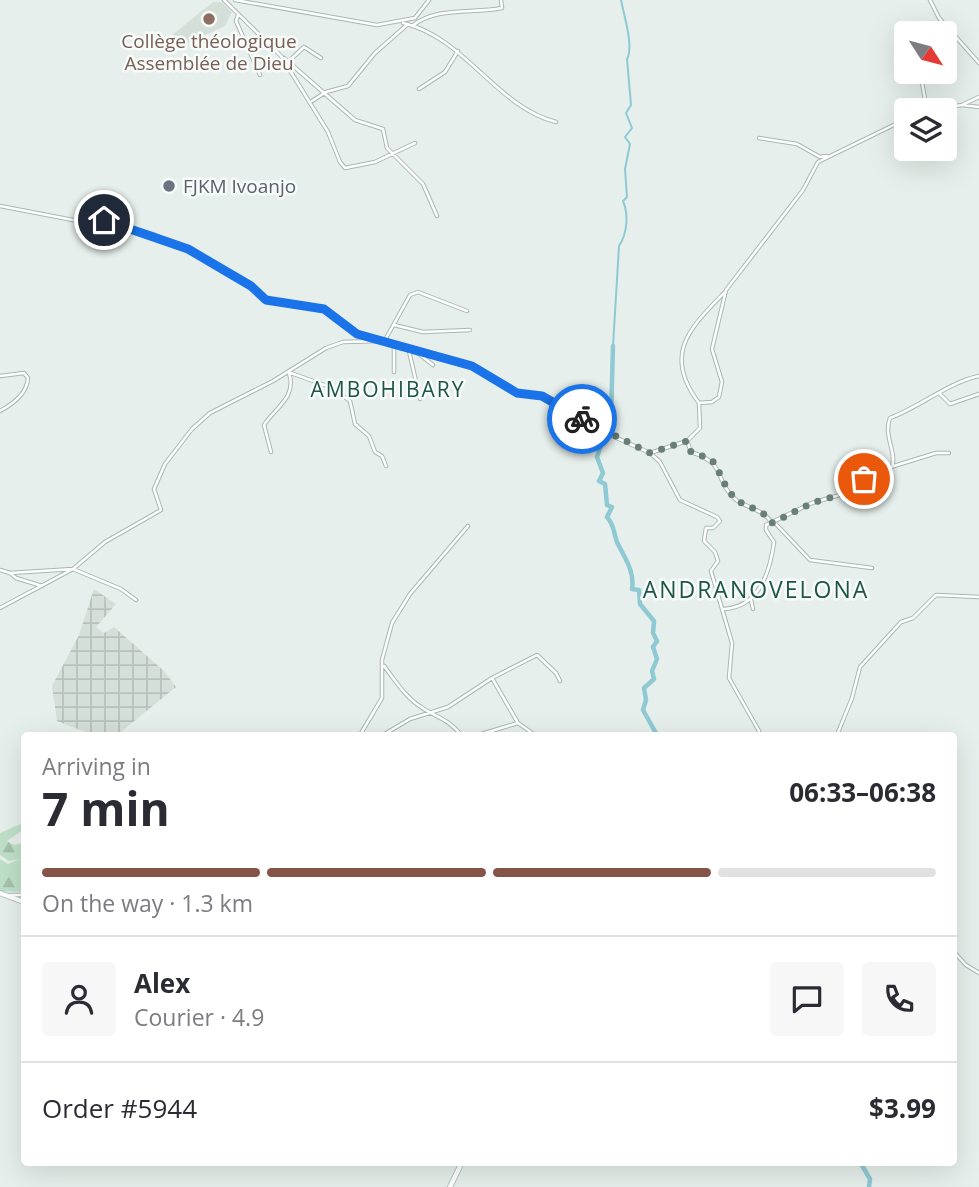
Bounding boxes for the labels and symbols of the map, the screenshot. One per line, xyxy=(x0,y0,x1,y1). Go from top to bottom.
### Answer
marker: Collège théologique Assemblée de Dieu xyxy=(201,11,217,27)
north arrow xyxy=(894,21,957,84)
place label: Collège théologique Assemblée de Dieu xyxy=(121,28,297,76)
place label: FJKM Ivoanjo xyxy=(183,173,296,199)
marker: FJKM Ivoanjo xyxy=(161,178,177,194)
pin xyxy=(74,190,134,250)
district label: AMBOHIBARY xyxy=(311,375,465,403)
courier xyxy=(547,384,617,454)
pin xyxy=(834,449,894,509)
district label: ANDRANOVELONA xyxy=(643,573,869,605)

